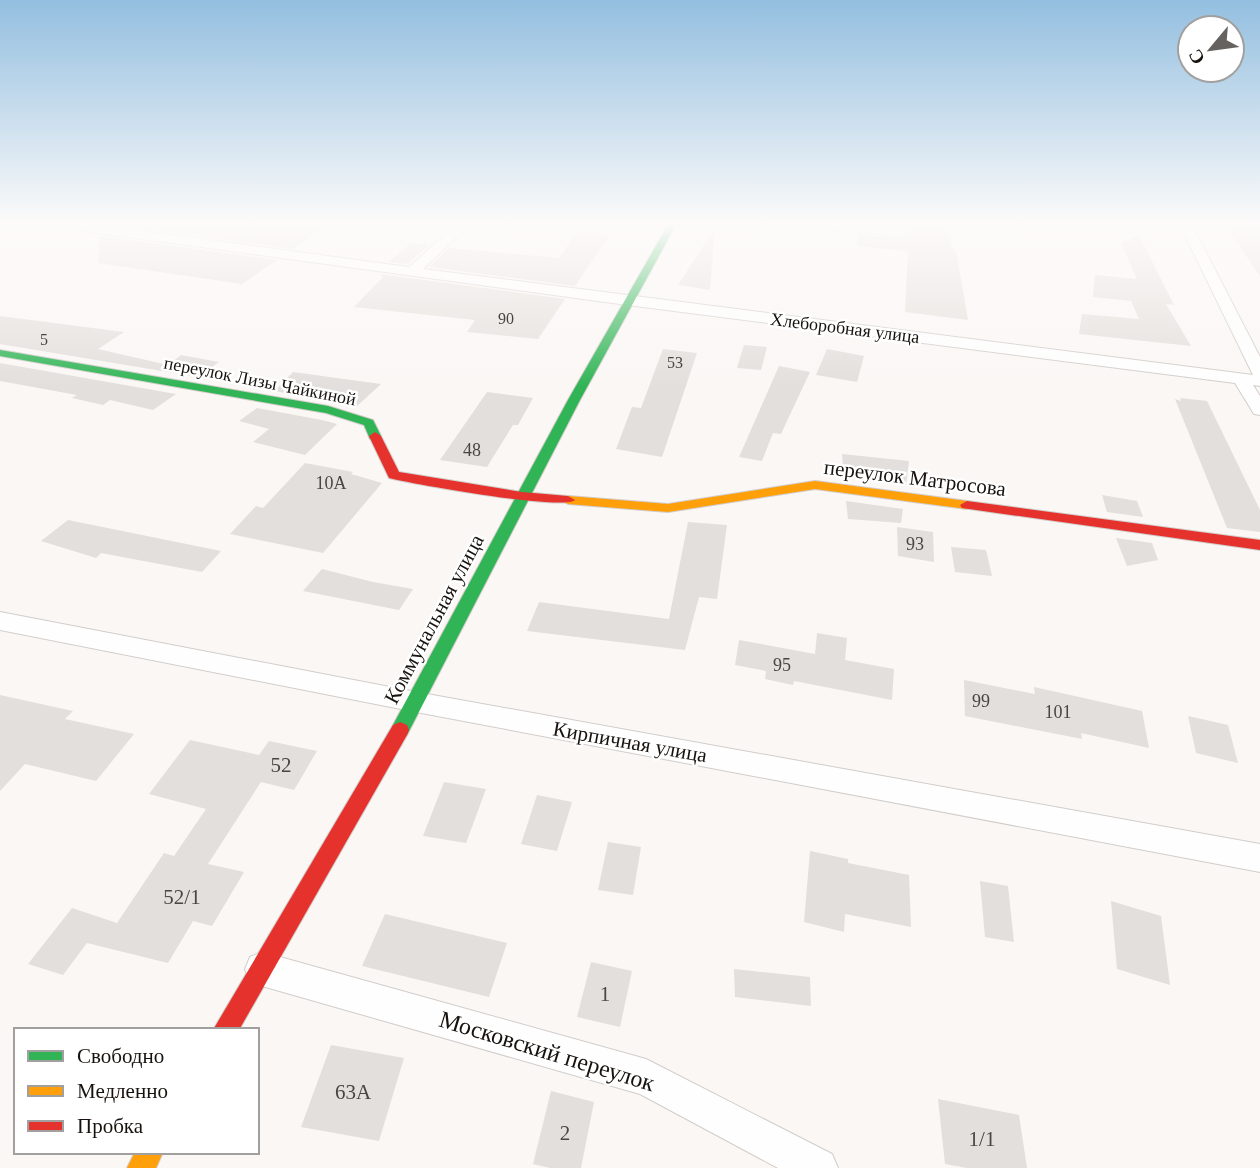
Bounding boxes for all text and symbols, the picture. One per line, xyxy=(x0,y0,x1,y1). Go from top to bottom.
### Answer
north arrow xyxy=(1176,14,1246,84)
text: С xyxy=(1184,46,1209,68)
street label: Хлеборобная улица xyxy=(769,309,921,347)
house number: 90 xyxy=(498,310,514,327)
house number: 5 xyxy=(40,331,48,348)
street label: переулок Лизы Чайкиной xyxy=(162,353,358,410)
house number: 53 xyxy=(667,354,683,371)
house number: 48 xyxy=(463,440,481,460)
street label: переулок Матросова xyxy=(823,455,1008,501)
house number: 10А xyxy=(316,473,347,493)
street label: Коммунальная улица xyxy=(379,530,489,708)
house number: 93 xyxy=(906,534,924,554)
house number: 95 xyxy=(773,655,791,675)
house number: 99 xyxy=(972,691,990,711)
house number: 101 xyxy=(1045,702,1072,722)
street label: Кирпичная улица xyxy=(551,717,710,767)
house number: 52 xyxy=(271,753,292,777)
house number: 52/1 xyxy=(163,885,201,909)
house number: 1 xyxy=(600,982,610,1006)
street label: Московский переулок xyxy=(436,1006,658,1096)
legend xyxy=(14,1028,259,1154)
text: Свободно xyxy=(77,1044,164,1068)
text: Медленно xyxy=(77,1079,168,1103)
house number: 63А xyxy=(335,1080,372,1104)
text: Пробка xyxy=(77,1114,144,1138)
house number: 2 xyxy=(560,1121,570,1145)
house number: 1/1 xyxy=(969,1127,995,1151)

